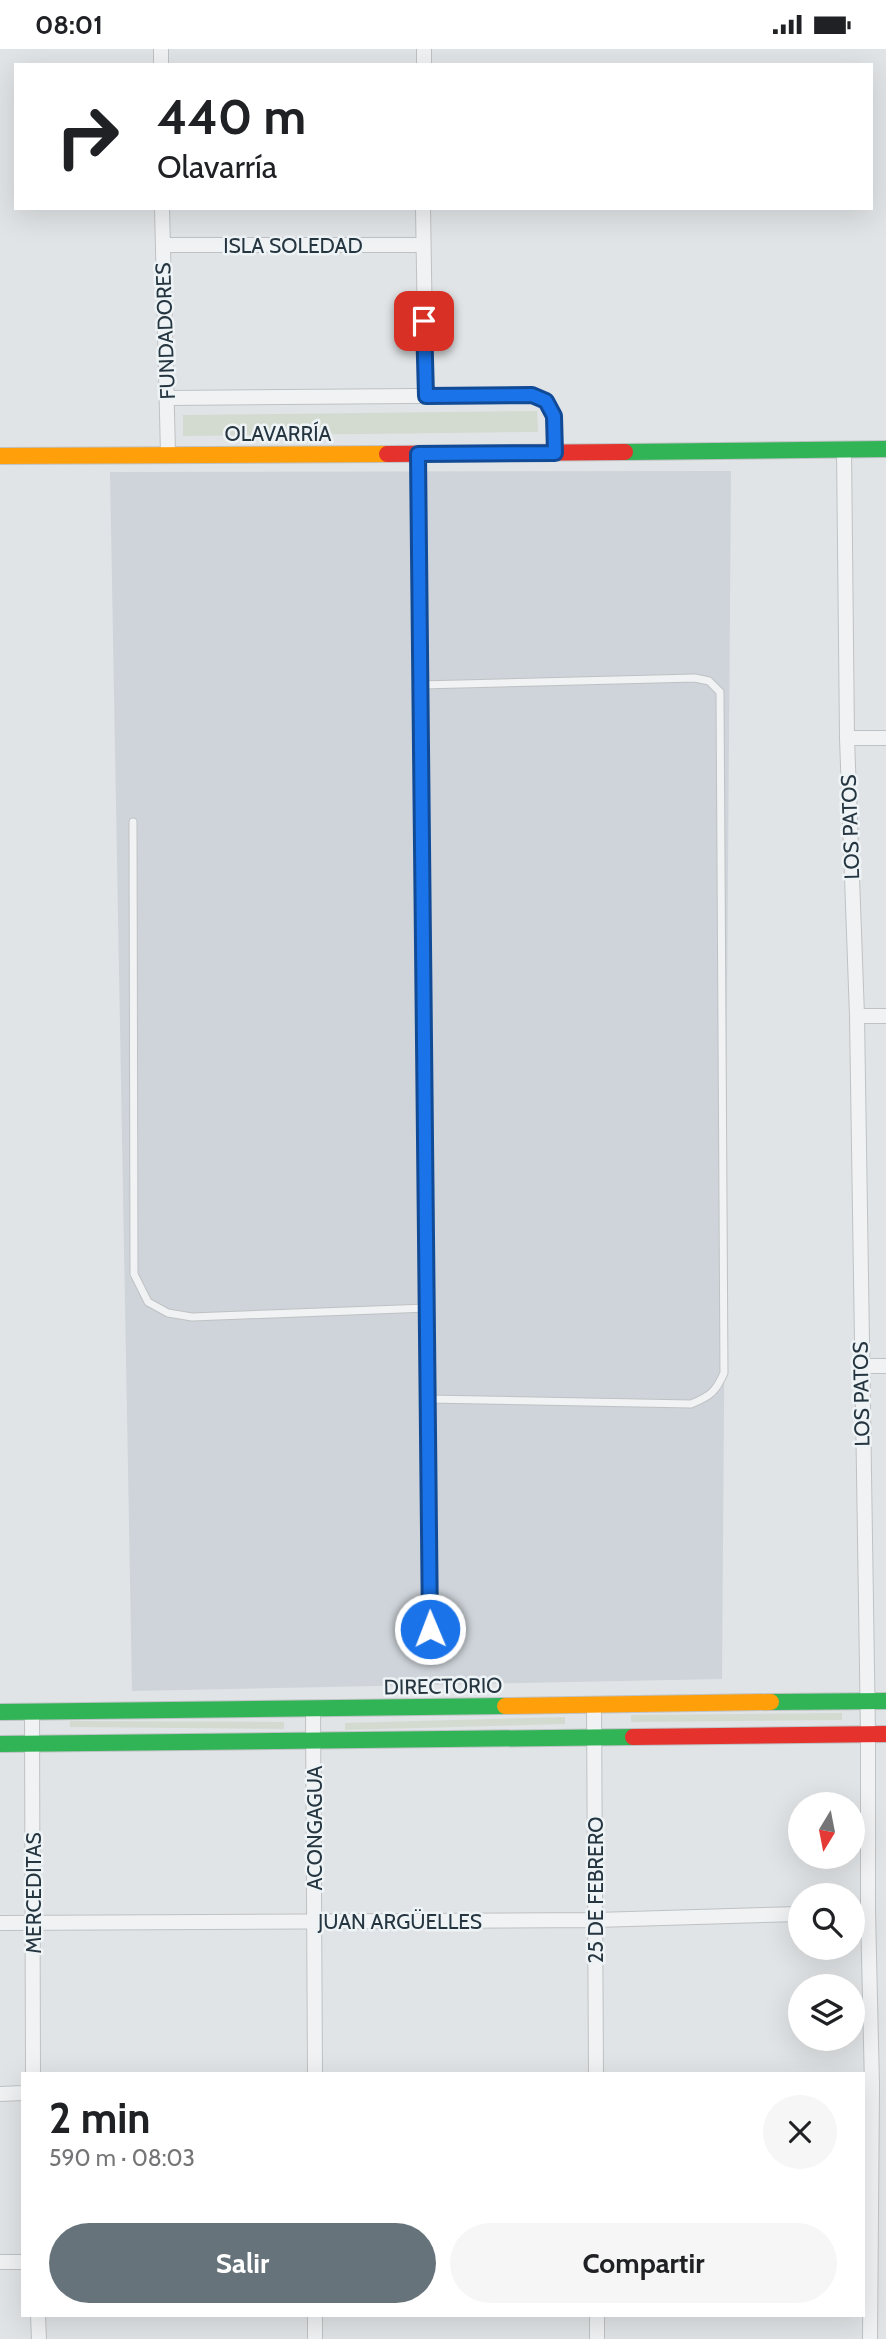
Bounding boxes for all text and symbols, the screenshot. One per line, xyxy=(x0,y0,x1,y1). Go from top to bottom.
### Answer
text: 08:01 xyxy=(35,9,103,41)
text: 440 m xyxy=(157,87,306,146)
icon: right xyxy=(42,91,133,182)
text: Olavarría xyxy=(157,147,277,186)
street label: ISLA SOLEDAD xyxy=(223,233,363,258)
street label: FUNDADORES xyxy=(150,262,180,400)
pin xyxy=(394,291,454,351)
icon: arrive xyxy=(405,302,443,340)
street label: OLAVARRÍA xyxy=(225,421,332,446)
street label: LOS PATOS xyxy=(836,774,864,880)
street label: LOS PATOS xyxy=(848,1341,874,1447)
position arrow xyxy=(393,1592,467,1666)
street label: DIRECTORIO xyxy=(383,1672,503,1700)
street label: ACONGAGUA xyxy=(302,1765,327,1891)
north arrow xyxy=(788,1792,864,1869)
map controls xyxy=(788,1792,865,2051)
street label: 25 DE FEBRERO xyxy=(583,1817,608,1964)
street label: MERCEDITAS xyxy=(21,1832,46,1954)
button: search xyxy=(788,1883,865,1960)
street label: JUAN ARGÜELLES xyxy=(317,1909,482,1934)
button: layers xyxy=(788,1974,865,2051)
text: 2 min xyxy=(49,2092,150,2144)
button: close xyxy=(763,2095,837,2169)
text: 590 m · 08:03 xyxy=(49,2144,195,2172)
button: Salir xyxy=(49,2223,436,2303)
button: Compartir xyxy=(450,2223,837,2303)

